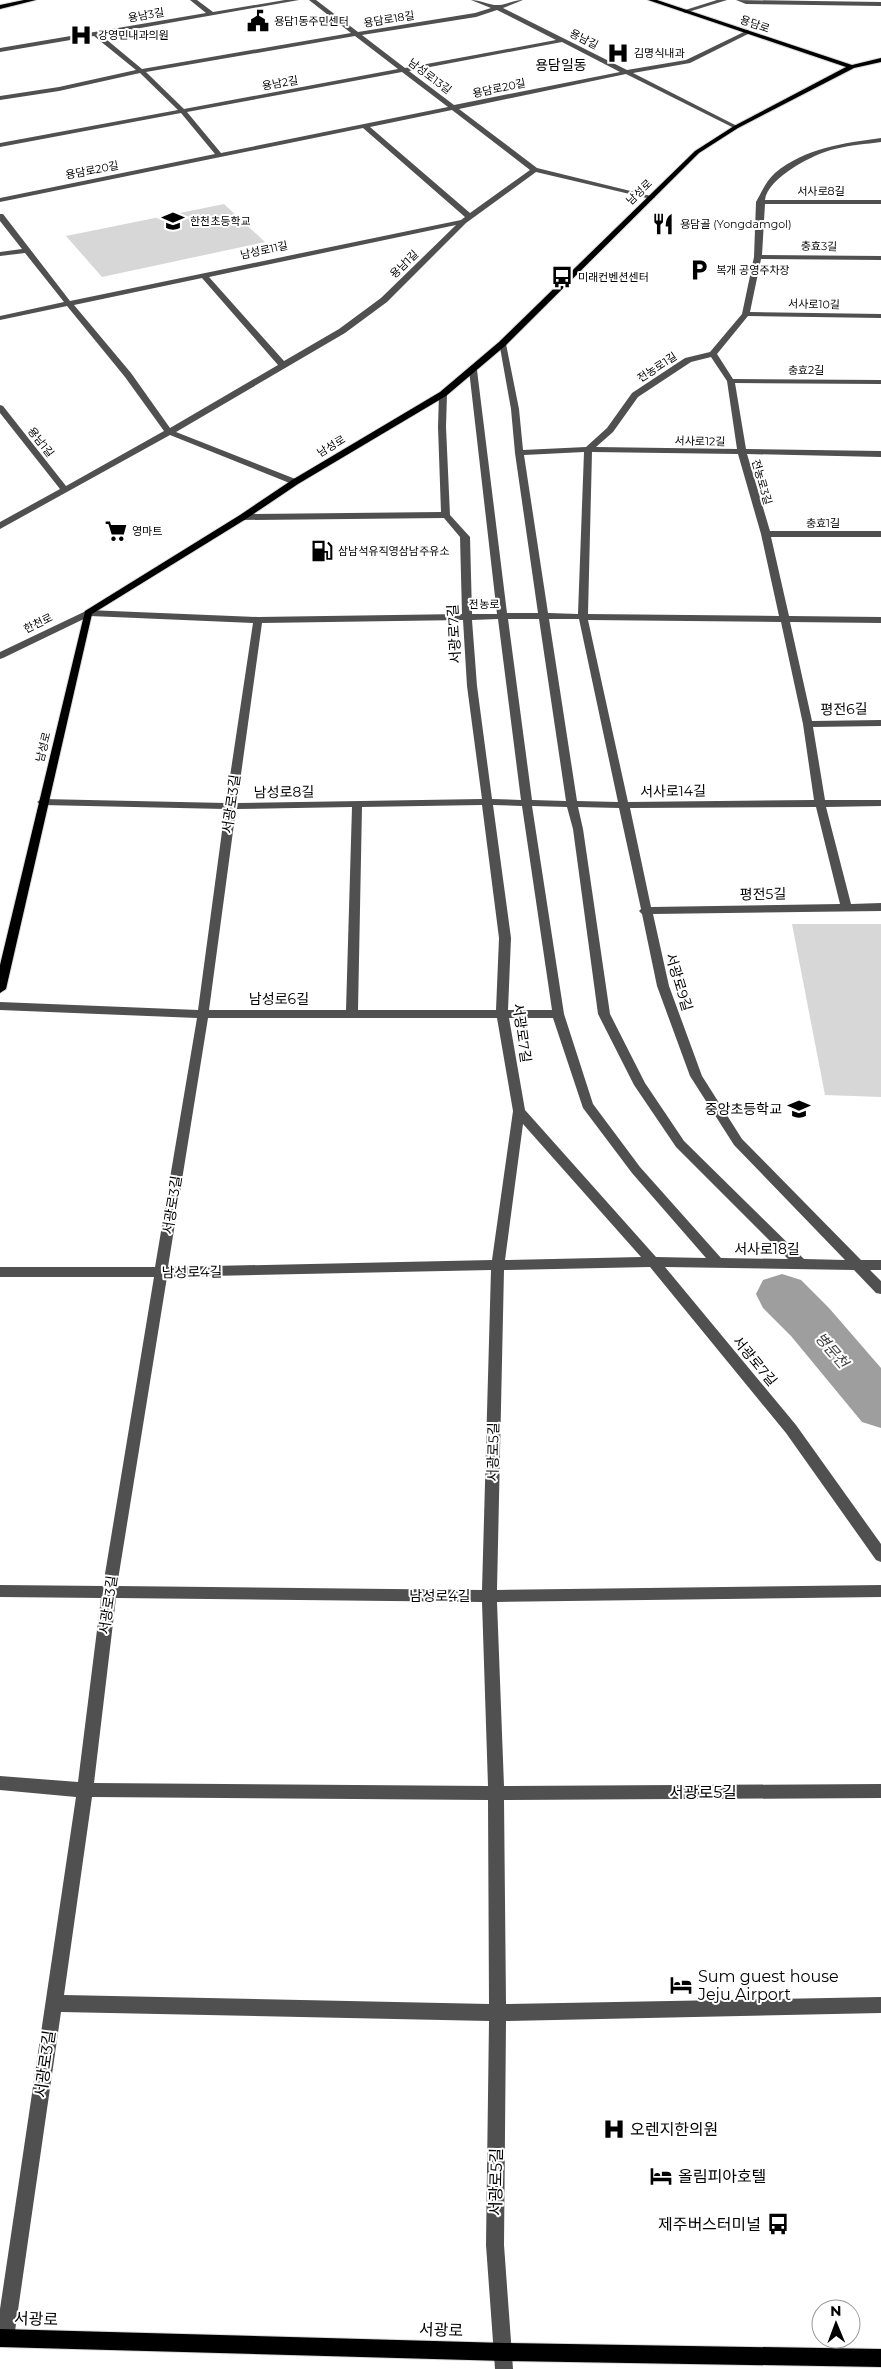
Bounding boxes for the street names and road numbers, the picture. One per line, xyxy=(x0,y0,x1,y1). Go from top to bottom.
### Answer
street label: 용남3길 xyxy=(127,5,165,25)
street label: 용담로18길 xyxy=(362,8,416,30)
street label: 용담로 xyxy=(738,12,772,36)
street label: 용남길 xyxy=(567,26,601,52)
street label: 남성로13길 xyxy=(406,55,454,97)
street label: 용남2길 xyxy=(261,73,299,93)
street label: 용담로20길 xyxy=(471,76,527,100)
street label: 용담로20길 xyxy=(64,158,120,182)
street label: 남성로 xyxy=(623,176,655,208)
street label: 서사로8길 xyxy=(797,184,845,198)
street label: 남성로11길 xyxy=(239,238,289,262)
street label: 충효3길 xyxy=(801,239,837,253)
street label: 용남1길 xyxy=(387,247,421,281)
street label: 서사로10길 xyxy=(788,297,840,311)
street label: 전농로1길 xyxy=(635,349,679,385)
street label: 충효2길 xyxy=(788,363,824,377)
street label: 용남1길 xyxy=(25,424,57,460)
street label: 남성로 xyxy=(314,432,348,460)
street label: 서사로12길 xyxy=(675,434,725,448)
street label: 전농로3길 xyxy=(749,458,775,506)
street label: 충효1길 xyxy=(806,516,840,530)
street label: 전농로 xyxy=(469,597,499,611)
street label: 서광로7길 xyxy=(443,604,465,664)
street label: 한천로 xyxy=(21,610,55,636)
street label: 평전6길 xyxy=(820,700,868,718)
street label: 남성로 xyxy=(33,731,53,763)
street label: 서광로3길 xyxy=(218,773,244,835)
street label: 서사로14길 xyxy=(640,781,706,801)
street label: 남성로8길 xyxy=(254,782,314,802)
street label: 평전5길 xyxy=(740,885,786,903)
street label: 서광로9길 xyxy=(662,951,696,1013)
street label: 남성로6길 xyxy=(249,990,309,1008)
street label: 서광로7길 xyxy=(509,1002,535,1064)
street label: 서광로3길 xyxy=(158,1174,186,1236)
street label: 서사로18길 xyxy=(734,1240,800,1258)
street label: 남성로4길 xyxy=(161,1262,223,1282)
street label: 서광로7길 xyxy=(729,1332,781,1390)
street label: 서광로5길 xyxy=(483,1422,503,1482)
street label: 서광로3길 xyxy=(95,1574,121,1636)
street label: 남성로4길 xyxy=(410,1587,470,1605)
street label: 서광로5길 xyxy=(669,1783,737,1802)
street label: 서광로3길 xyxy=(31,2029,59,2099)
street label: 서광로5길 xyxy=(486,2148,506,2216)
street label: 서광로 xyxy=(14,2309,59,2329)
street label: 서광로 xyxy=(419,2320,464,2340)

